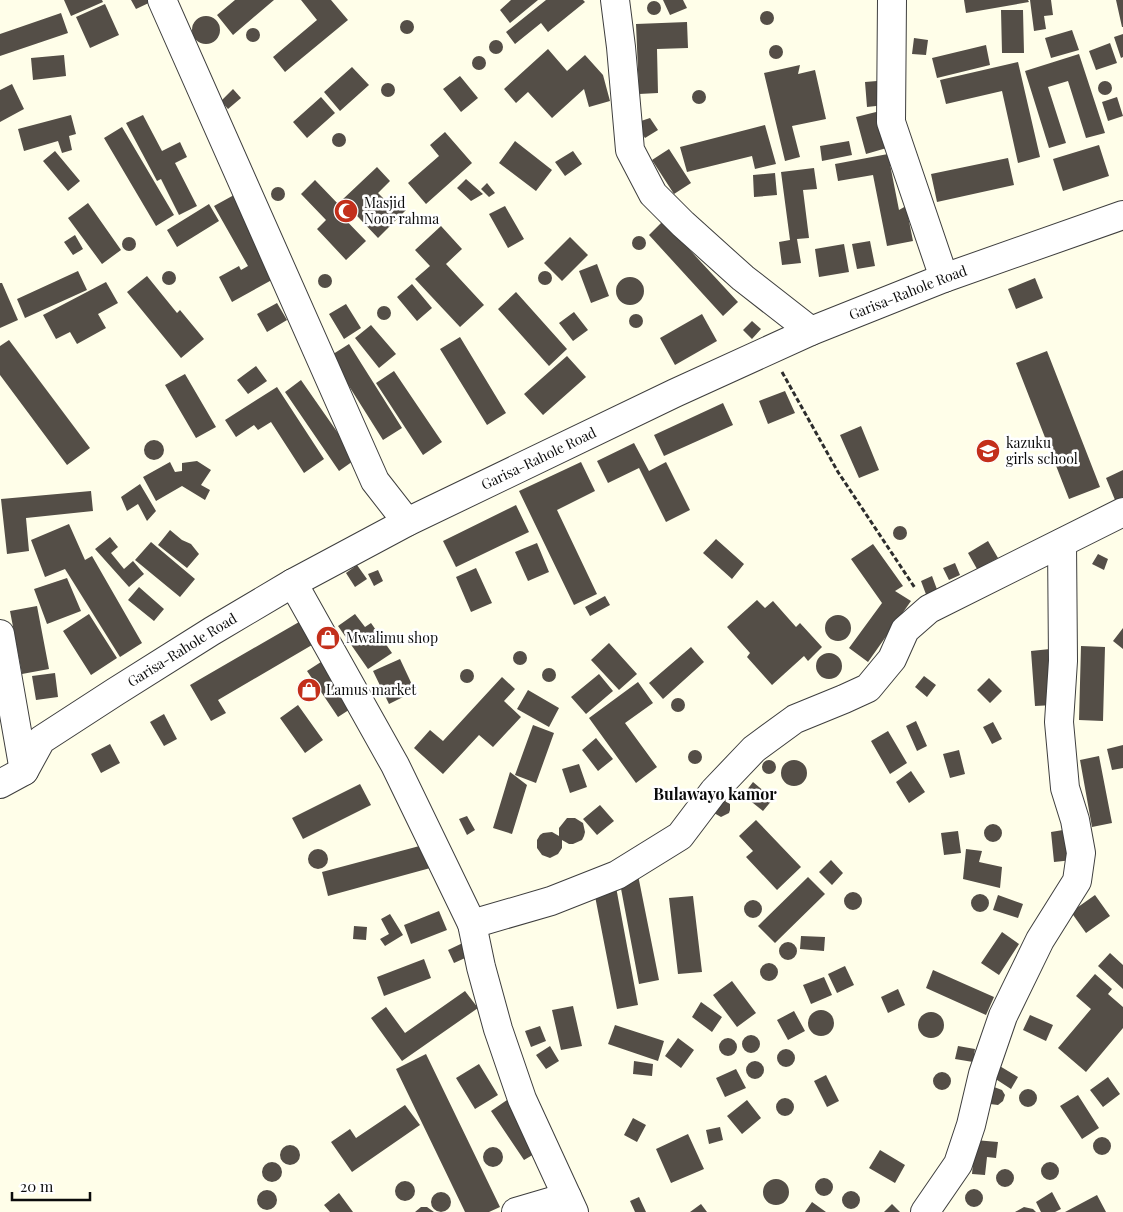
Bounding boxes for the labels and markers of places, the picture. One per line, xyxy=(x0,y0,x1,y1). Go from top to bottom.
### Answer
place label: Masjid Noor rahma xyxy=(364,193,439,228)
mosque icon: Masjid Noor rahma xyxy=(333,198,359,224)
place label: kazuku girls school xyxy=(1006,433,1078,468)
school or university icon: kazuku girls school xyxy=(975,438,1001,464)
shop icon: Mwalimu shop xyxy=(315,625,341,651)
place label: Mwalimu shop xyxy=(346,628,438,647)
shop icon: Lamus market xyxy=(296,677,322,703)
place label: Lamus market xyxy=(326,680,417,699)

